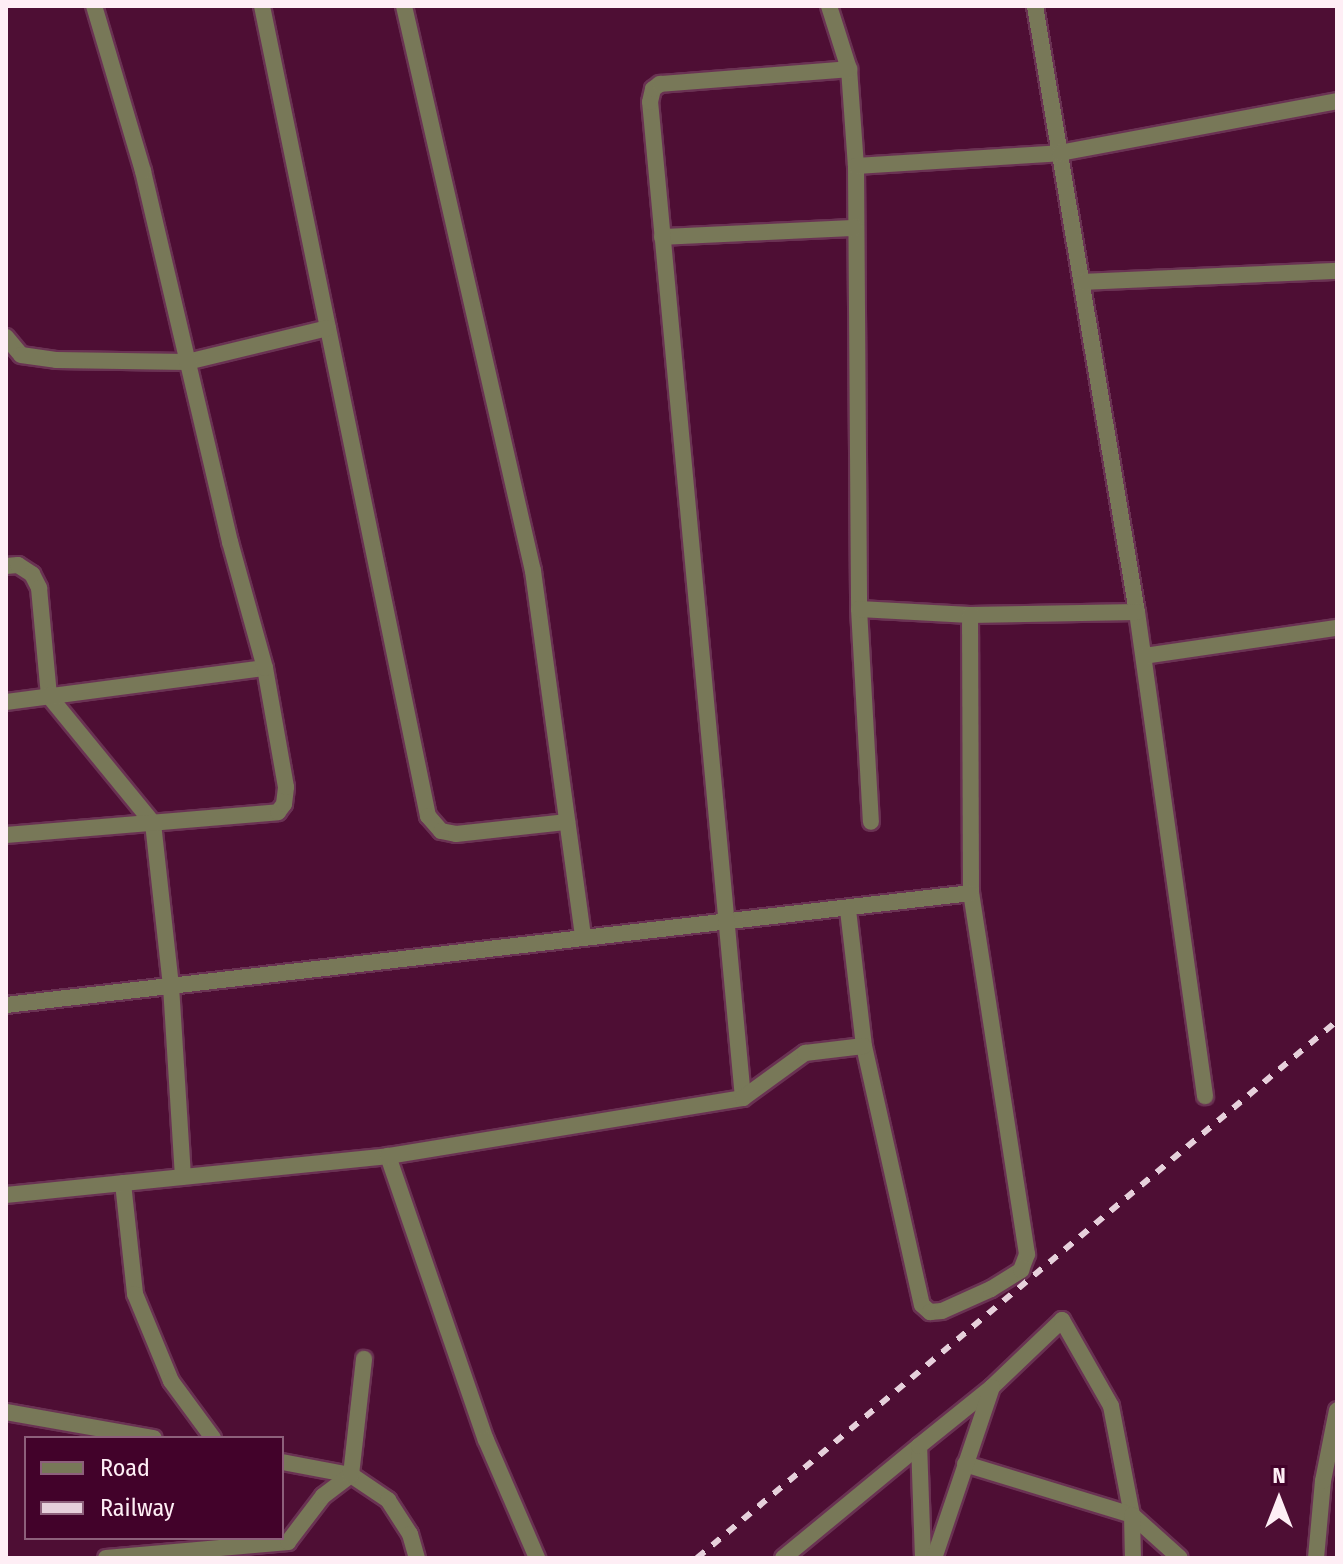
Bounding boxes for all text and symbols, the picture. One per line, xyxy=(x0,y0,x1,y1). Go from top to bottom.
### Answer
legend xyxy=(24,1436,284,1540)
text: Road xyxy=(100,1454,150,1482)
north arrow xyxy=(1239,1460,1319,1540)
text: N xyxy=(1272,1462,1286,1489)
text: Railway xyxy=(100,1494,175,1522)

